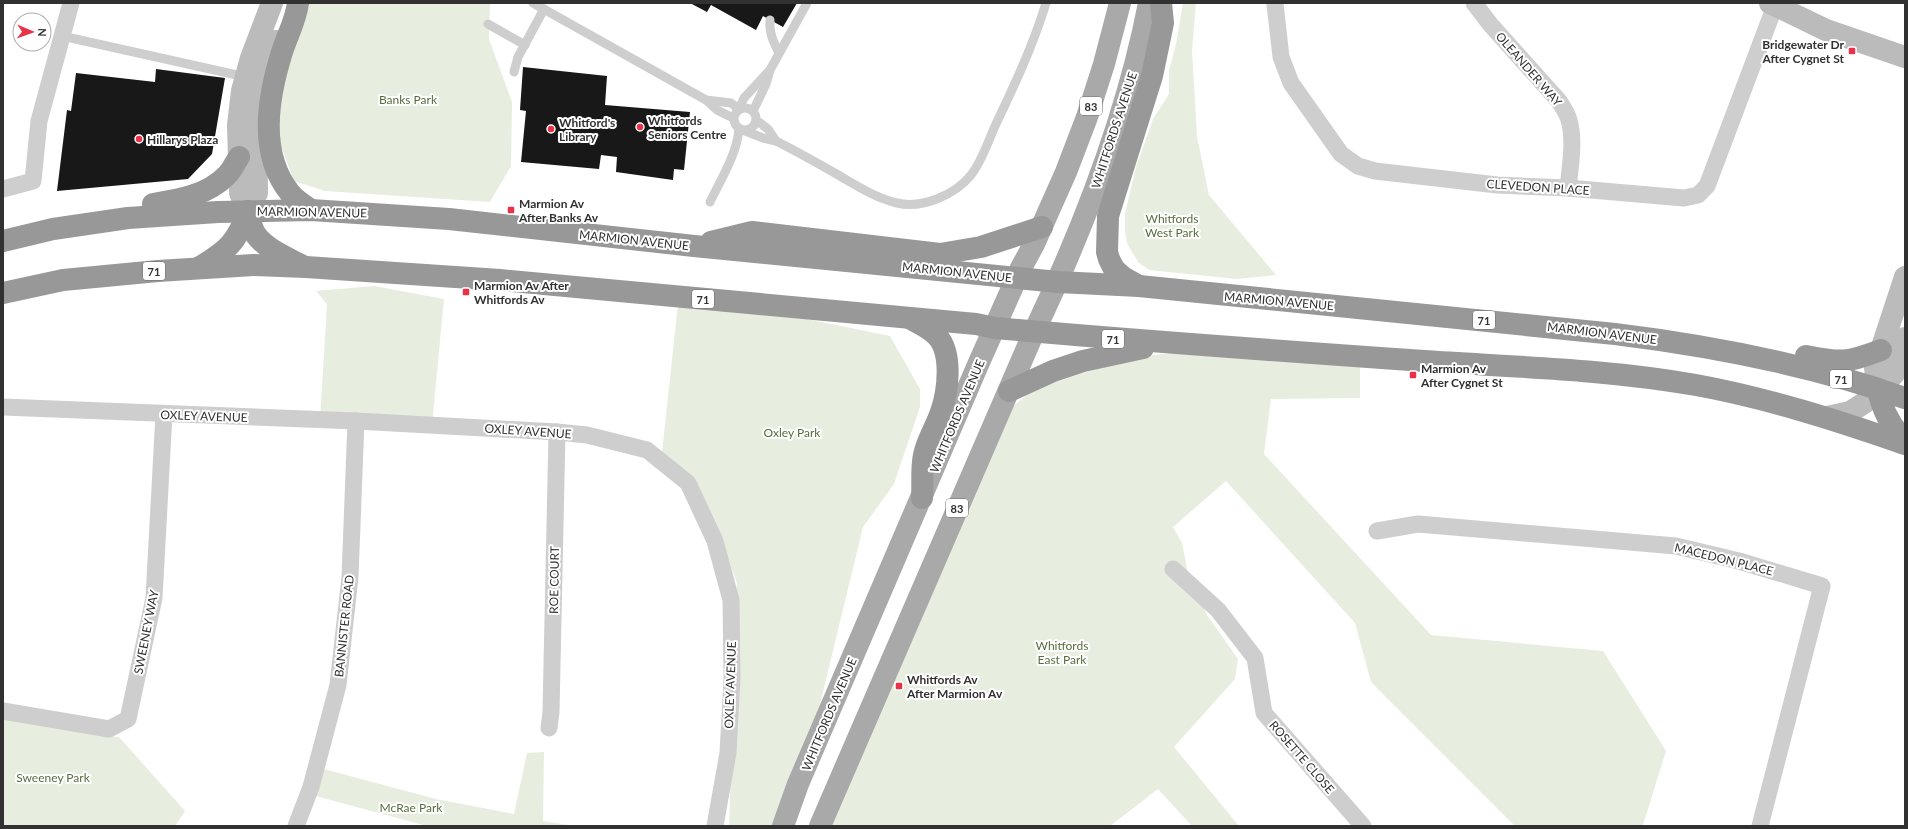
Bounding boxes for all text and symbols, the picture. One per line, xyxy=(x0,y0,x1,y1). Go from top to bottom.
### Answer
north arrow xyxy=(12,12,52,52)
text: N xyxy=(36,28,49,37)
street label: OLEANDER WAY xyxy=(1493,29,1566,109)
place label: Bridgewater Dr After Cygnet St xyxy=(1761,37,1845,66)
marker: Bridgewater Dr After Cygnet St xyxy=(1847,46,1857,56)
street label: WHITFORDS AVENUE xyxy=(1088,70,1140,190)
park label: Banks Park xyxy=(379,92,438,107)
road number: 83 xyxy=(1080,97,1102,115)
place label: Whitfords Seniors Centre xyxy=(648,113,727,142)
place label: Whitford's Library xyxy=(559,115,615,144)
marker: Whitfords Seniors Centre xyxy=(635,122,645,132)
marker: Whitford's Library xyxy=(546,124,556,134)
place label: Hillarys Plaza xyxy=(147,132,218,147)
marker: Hillarys Plaza xyxy=(134,134,144,144)
street label: CLEVEDON PLACE xyxy=(1486,176,1590,198)
place label: Marmion Av After Banks Av xyxy=(518,196,599,225)
street label: MARMION AVENUE xyxy=(257,204,367,220)
marker: Marmion Av After Banks Av xyxy=(506,205,516,215)
park label: Whitfords West Park xyxy=(1145,211,1200,240)
street label: MARMION AVENUE xyxy=(578,227,690,253)
street label: MARMION AVENUE xyxy=(901,259,1013,285)
road number: 71 xyxy=(143,262,165,280)
place label: Marmion Av After Whitfords Av xyxy=(474,278,569,307)
marker: Marmion Av After Whitfords Av xyxy=(461,287,471,297)
street label: MARMION AVENUE xyxy=(1223,289,1335,313)
road number: 71 xyxy=(692,290,714,308)
road number: 71 xyxy=(1473,311,1495,329)
street label: MARMION AVENUE xyxy=(1546,319,1658,347)
road number: 71 xyxy=(1102,330,1124,348)
street label: WHITFORDS AVENUE xyxy=(926,357,988,475)
place label: Marmion Av After Cygnet St xyxy=(1420,361,1503,390)
marker: Marmion Av After Cygnet St xyxy=(1408,370,1418,380)
road number: 71 xyxy=(1830,370,1852,388)
street label: OXLEY AVENUE xyxy=(160,407,248,425)
street label: OXLEY AVENUE xyxy=(484,420,572,442)
park label: Oxley Park xyxy=(764,425,821,440)
road number: 83 xyxy=(946,499,968,517)
street label: MACEDON PLACE xyxy=(1673,539,1775,579)
street label: ROE COURT xyxy=(546,546,562,614)
street label: BANNISTER ROAD xyxy=(331,574,357,678)
street label: SWEENEY WAY xyxy=(130,588,162,675)
park label: Whitfords East Park xyxy=(1036,638,1088,667)
street label: OXLEY AVENUE xyxy=(721,641,739,729)
street label: WHITFORDS AVENUE xyxy=(798,655,860,773)
place label: Whitfords Av After Marmion Av xyxy=(906,672,1003,701)
marker: Whitfords Av After Marmion Av xyxy=(894,681,904,691)
street label: ROSETTE CLOSE xyxy=(1266,718,1338,796)
park label: Sweeney Park xyxy=(16,770,91,785)
park label: McRae Park xyxy=(380,800,443,815)

